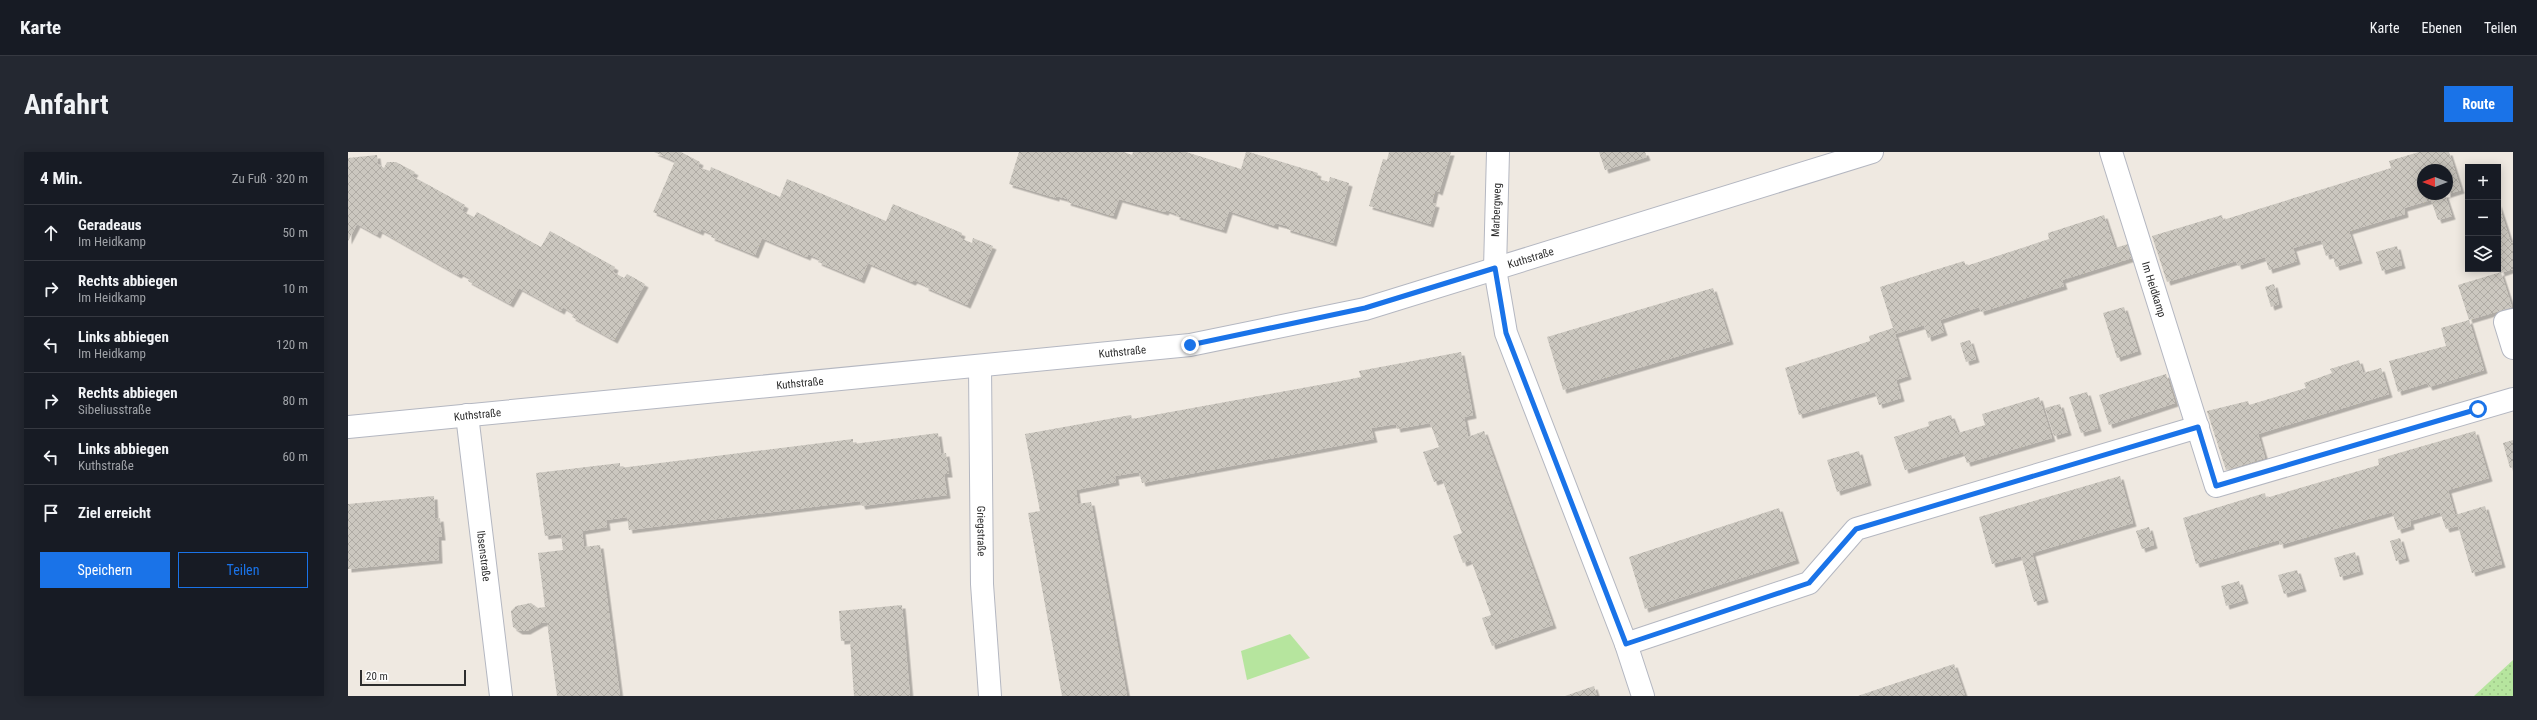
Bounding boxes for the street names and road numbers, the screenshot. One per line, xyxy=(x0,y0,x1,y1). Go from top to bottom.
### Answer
street label: Marbergweg xyxy=(1489,183,1504,237)
street label: Kuthstraße xyxy=(1506,245,1555,271)
street label: Im Heidkamp xyxy=(2139,260,2169,319)
street label: Kuthstraße xyxy=(1098,343,1147,361)
street label: Kuthstraße xyxy=(776,375,824,392)
street label: Kuthstraße xyxy=(453,406,502,424)
street label: Griegstraße xyxy=(974,506,988,556)
street label: Ibsenstraße xyxy=(474,530,493,582)

